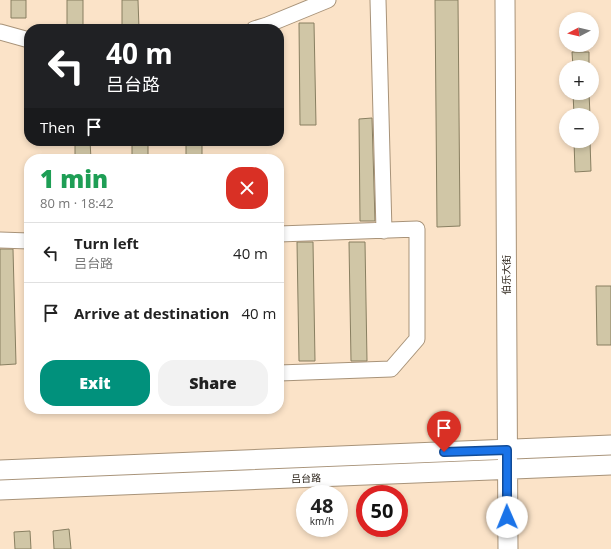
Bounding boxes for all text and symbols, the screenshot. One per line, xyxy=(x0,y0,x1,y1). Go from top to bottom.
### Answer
north arrow xyxy=(559,12,599,52)
map controls xyxy=(559,12,599,148)
text: 40 m xyxy=(106,34,173,72)
icon: left xyxy=(40,40,92,92)
button: + xyxy=(559,60,599,100)
text: 吕台路 xyxy=(106,72,160,96)
button: − xyxy=(559,108,599,148)
icon: arrive xyxy=(83,116,105,138)
text: Then xyxy=(40,117,75,137)
text: 1 min xyxy=(40,162,108,195)
button: close xyxy=(226,167,268,209)
text: 80 m · 18:42 xyxy=(40,194,114,212)
text: Turn left xyxy=(74,233,139,253)
icon: left xyxy=(40,242,62,264)
text: 40 m xyxy=(233,243,268,263)
text: 吕台路 xyxy=(74,254,113,272)
street label: 伯乐大街 xyxy=(499,255,513,295)
icon: arrive xyxy=(40,302,62,324)
text: Arrive at destination xyxy=(74,303,229,323)
text: 40 m xyxy=(241,303,276,323)
button: Exit xyxy=(40,360,150,406)
button: Share xyxy=(158,360,268,406)
pin xyxy=(427,411,461,452)
icon: arrive xyxy=(433,417,455,439)
street label: 吕台路 xyxy=(291,470,321,486)
speed limit sign: 50 xyxy=(356,485,408,537)
text: 48 xyxy=(311,492,333,519)
position arrow xyxy=(486,496,528,538)
text: km/h xyxy=(310,514,334,528)

